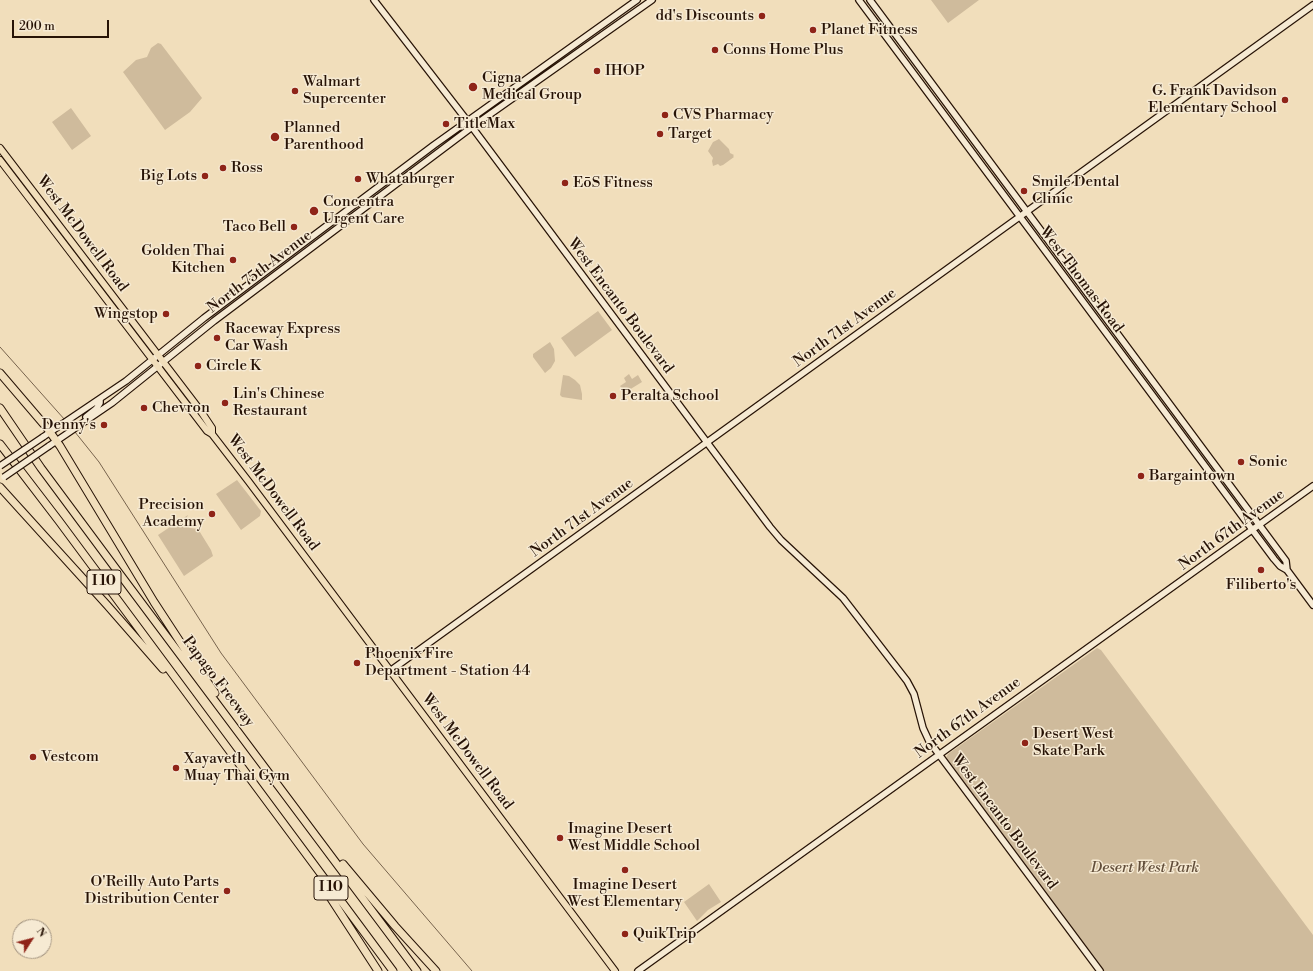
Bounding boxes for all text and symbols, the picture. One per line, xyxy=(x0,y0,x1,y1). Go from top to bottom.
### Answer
place label: dd's Discounts xyxy=(655,7,754,25)
marker: dd's Discounts xyxy=(757,11,767,21)
scale bar xyxy=(14,12,111,38)
text: 200 m xyxy=(19,19,55,34)
place label: Planet Fitness xyxy=(821,21,918,39)
marker: Planet Fitness xyxy=(808,25,818,35)
place label: Conns Home Plus xyxy=(723,41,843,59)
marker: Conns Home Plus xyxy=(710,45,720,55)
place label: IHOP xyxy=(605,62,645,80)
marker: IHOP xyxy=(592,66,602,76)
place label: Cigna Medical Group xyxy=(482,69,582,104)
place label: Walmart Supercenter xyxy=(303,73,386,108)
marker: Cigna Medical Group xyxy=(467,81,479,93)
place label: G. Frank Davidson Elementary School xyxy=(1148,82,1277,117)
marker: Walmart Supercenter xyxy=(290,86,300,96)
marker: G. Frank Davidson Elementary School xyxy=(1280,95,1290,105)
place label: CVS Pharmacy xyxy=(673,106,774,124)
marker: CVS Pharmacy xyxy=(660,110,670,120)
place label: TitleMax xyxy=(454,115,515,133)
place label: Planned Parenthood xyxy=(284,119,364,154)
marker: TitleMax xyxy=(441,119,451,129)
place label: Target xyxy=(668,125,712,143)
marker: Target xyxy=(655,129,665,139)
marker: Planned Parenthood xyxy=(269,131,281,143)
place label: Ross xyxy=(231,159,263,177)
marker: Ross xyxy=(218,163,228,173)
place label: Big Lots xyxy=(141,167,197,185)
place label: Whataburger xyxy=(366,170,454,188)
marker: Big Lots xyxy=(200,171,210,181)
street label: West McDowell Road xyxy=(33,172,131,296)
place label: Smile Dental Clinic xyxy=(1032,173,1120,208)
marker: Whataburger xyxy=(353,174,363,184)
place label: EōS Fitness xyxy=(573,174,653,192)
marker: EōS Fitness xyxy=(560,178,570,188)
marker: Smile Dental Clinic xyxy=(1019,186,1029,196)
place label: Concentra Urgent Care xyxy=(323,193,404,228)
marker: Concentra Urgent Care xyxy=(308,205,320,217)
place label: Taco Bell xyxy=(223,218,286,236)
marker: Taco Bell xyxy=(289,222,299,232)
street label: West Thomas Road xyxy=(1035,223,1127,337)
street label: North 75th Avenue xyxy=(204,227,316,317)
street label: West Encanto Boulevard xyxy=(563,235,677,377)
place label: Golden Thai Kitchen xyxy=(141,242,225,277)
marker: Golden Thai Kitchen xyxy=(228,255,238,265)
street label: North 71st Avenue xyxy=(790,285,900,371)
place label: Wingstop xyxy=(94,305,158,323)
marker: Wingstop xyxy=(161,309,171,319)
place label: Raceway Express Car Wash xyxy=(225,320,340,355)
marker: Raceway Express Car Wash xyxy=(212,333,222,343)
place label: Circle K xyxy=(206,357,261,375)
marker: Circle K xyxy=(193,361,203,371)
place label: Lin's Chinese Restaurant xyxy=(233,385,325,420)
place label: Peralta School xyxy=(621,387,719,405)
marker: Peralta School xyxy=(608,391,618,401)
marker: Lin's Chinese Restaurant xyxy=(220,398,230,408)
place label: Chevron xyxy=(152,399,210,417)
marker: Chevron xyxy=(139,403,149,413)
place label: Denny's xyxy=(42,416,96,434)
marker: Denny's xyxy=(99,420,109,430)
street label: West McDowell Road xyxy=(224,431,322,555)
place label: Sonic xyxy=(1249,453,1288,471)
marker: Sonic xyxy=(1236,457,1246,467)
place label: Bargaintown xyxy=(1149,467,1235,485)
marker: Bargaintown xyxy=(1136,471,1146,481)
street label: North 71st Avenue xyxy=(527,475,637,561)
street label: North 67th Avenue xyxy=(1175,485,1289,575)
place label: Precision Academy xyxy=(138,496,204,531)
marker: Precision Academy xyxy=(207,509,217,519)
marker: Filiberto's xyxy=(1256,565,1266,575)
road number: I 10 xyxy=(87,570,121,594)
place label: Filiberto's xyxy=(1226,576,1296,594)
street label: Papago Freeway xyxy=(178,633,258,731)
place label: Phoenix Fire Department - Station 44 xyxy=(365,645,530,680)
marker: Phoenix Fire Department - Station 44 xyxy=(352,658,362,668)
street label: North 67th Avenue xyxy=(911,673,1025,763)
street label: West McDowell Road xyxy=(418,690,516,814)
place label: Desert West Skate Park xyxy=(1033,725,1114,760)
marker: Desert West Skate Park xyxy=(1020,738,1030,748)
place label: Vestcom xyxy=(41,748,99,766)
place label: Xayaveth Muay Thai Gym xyxy=(184,750,290,785)
street label: West Encanto Boulevard xyxy=(947,751,1061,893)
marker: Vestcom xyxy=(28,752,38,762)
marker: Xayaveth Muay Thai Gym xyxy=(171,763,181,773)
place label: Imagine Desert West Middle School xyxy=(568,820,700,855)
marker: Imagine Desert West Middle School xyxy=(555,833,565,843)
park label: Desert West Park xyxy=(1091,859,1199,877)
marker: Imagine Desert West Elementary xyxy=(620,865,630,875)
place label: O'Reilly Auto Parts Distribution Center xyxy=(85,873,219,908)
road number: I 10 xyxy=(314,876,348,900)
place label: Imagine Desert West Elementary xyxy=(568,876,682,911)
marker: O'Reilly Auto Parts Distribution Center xyxy=(222,886,232,896)
north arrow xyxy=(12,919,52,959)
text: N xyxy=(33,925,49,940)
place label: QuikTrip xyxy=(633,925,696,943)
marker: QuikTrip xyxy=(620,929,630,939)

